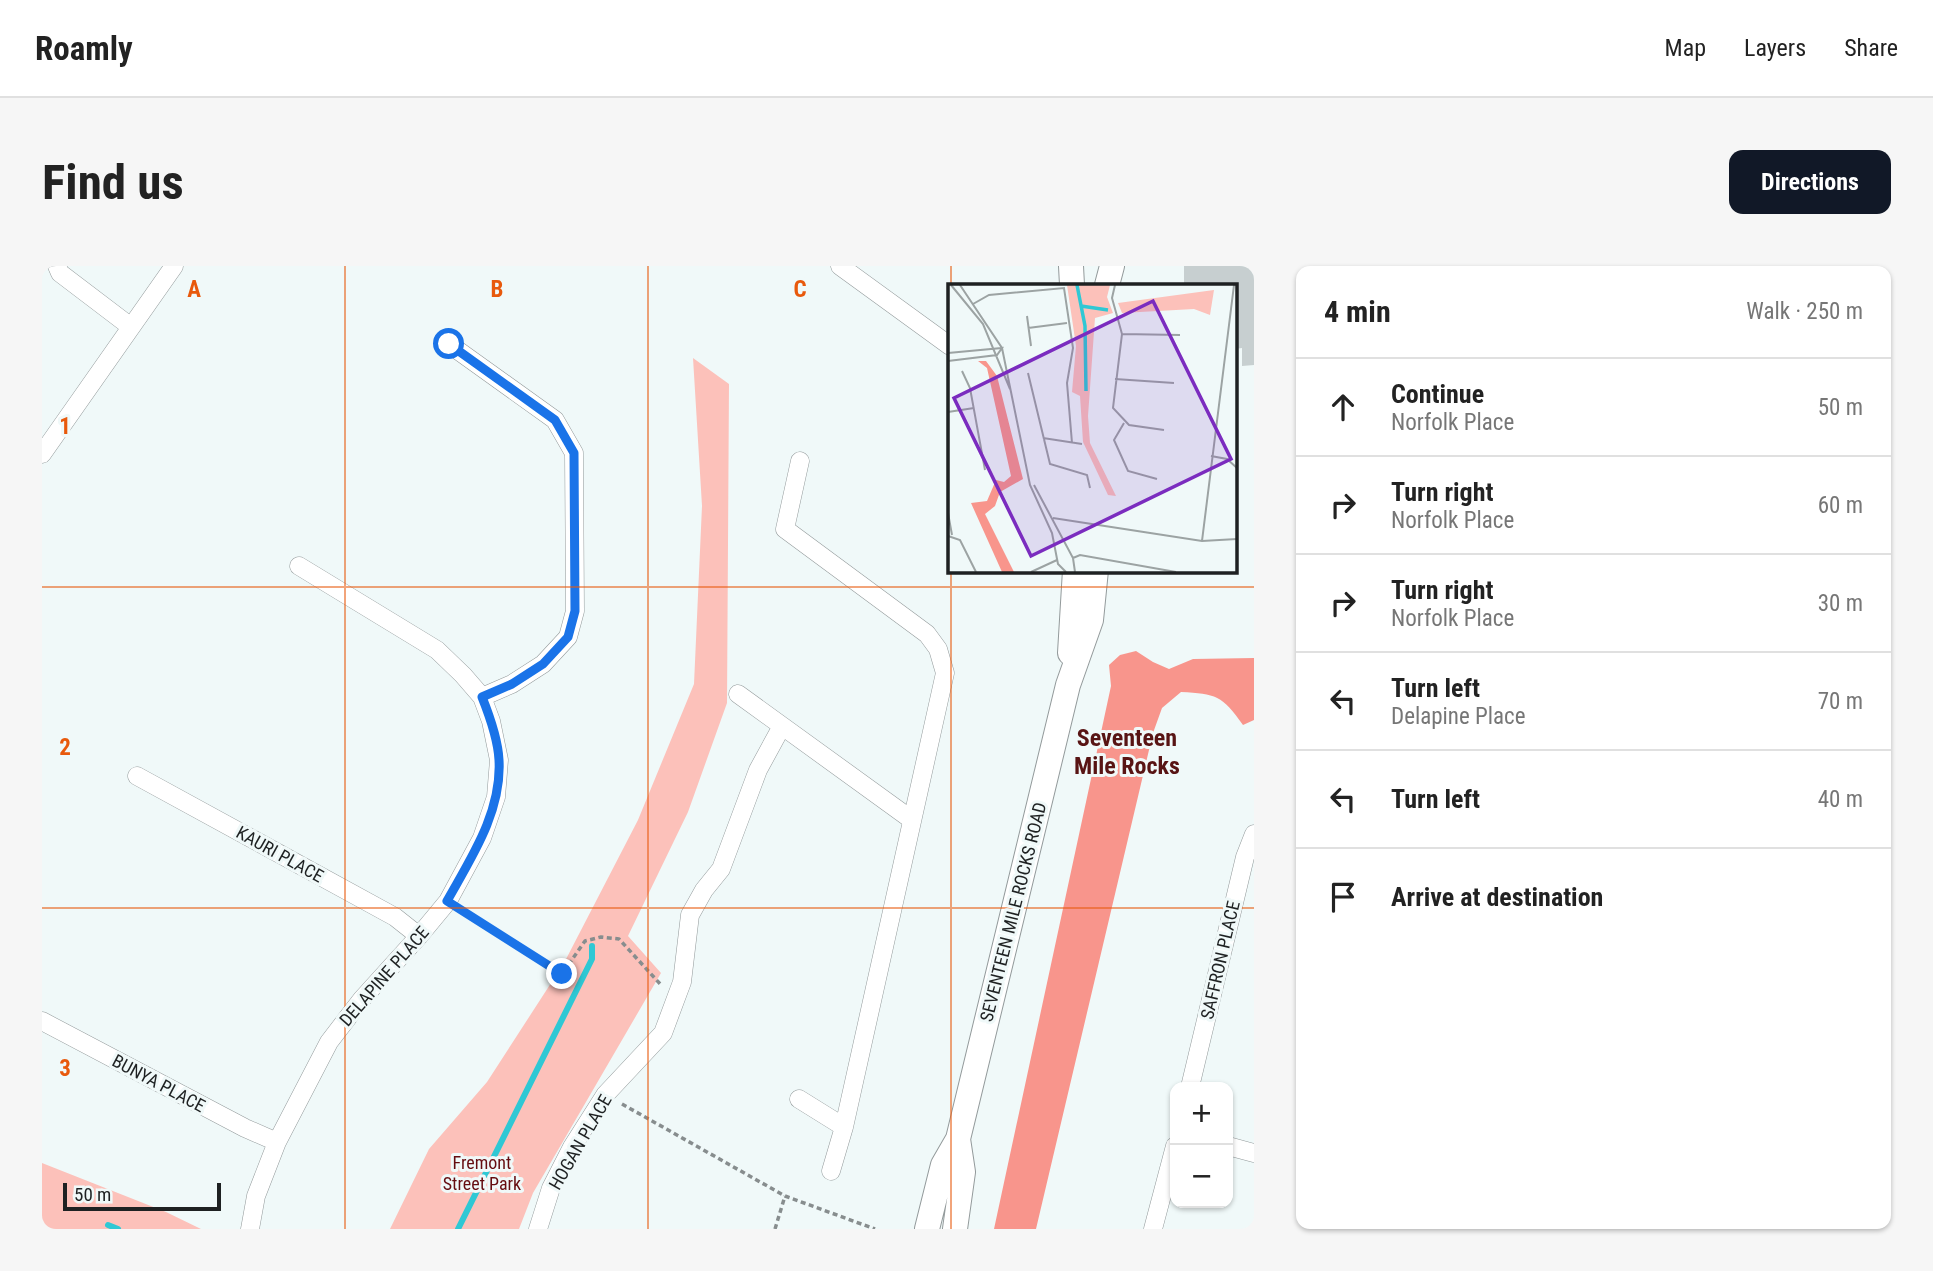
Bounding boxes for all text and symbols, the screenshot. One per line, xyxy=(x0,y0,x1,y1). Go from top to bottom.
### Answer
text: Roamly xyxy=(35,29,133,68)
text: Map xyxy=(1665,34,1706,62)
text: Layers xyxy=(1744,34,1806,62)
text: Share xyxy=(1844,34,1898,62)
button: Directions xyxy=(1729,150,1891,214)
text: Find us xyxy=(42,154,184,211)
text: A xyxy=(187,276,201,303)
text: B xyxy=(491,276,503,303)
text: C xyxy=(793,276,807,303)
inset map xyxy=(948,284,1237,572)
text: 4 min xyxy=(1324,294,1391,329)
text: Walk · 250 m xyxy=(1746,298,1863,325)
route start xyxy=(433,328,464,359)
text: Continue xyxy=(1391,379,1484,409)
icon: ahead xyxy=(1324,388,1362,426)
text: 50 m xyxy=(1818,394,1863,421)
text: Norfolk Place xyxy=(1391,409,1514,436)
text: 1 xyxy=(59,413,71,440)
text: Turn right xyxy=(1391,477,1493,507)
icon: right xyxy=(1324,486,1362,524)
text: 60 m xyxy=(1818,492,1863,519)
text: Norfolk Place xyxy=(1391,507,1514,534)
text: Turn right xyxy=(1391,575,1493,605)
icon: right xyxy=(1324,584,1362,622)
text: 30 m xyxy=(1818,590,1863,617)
text: Norfolk Place xyxy=(1391,605,1514,632)
text: Turn left xyxy=(1391,673,1480,703)
icon: left xyxy=(1324,682,1362,720)
text: 70 m xyxy=(1818,688,1863,715)
text: Delapine Place xyxy=(1391,703,1525,730)
district label: Seventeen Mile Rocks xyxy=(1074,724,1180,780)
text: 2 xyxy=(59,734,71,761)
icon: left xyxy=(1324,780,1362,818)
text: Turn left xyxy=(1391,784,1480,814)
text: 40 m xyxy=(1818,786,1863,813)
street label: SEVENTEEN MILE ROCKS ROAD xyxy=(976,800,1050,1024)
street label: KAURI PLACE xyxy=(233,821,327,887)
icon: arrive xyxy=(1324,878,1362,916)
text: Arrive at destination xyxy=(1391,882,1603,912)
street label: SAFFRON PLACE xyxy=(1196,899,1244,1021)
street label: DELAPINE PLACE xyxy=(335,922,433,1030)
route end xyxy=(546,958,577,989)
street label: BUNYA PLACE xyxy=(109,1050,209,1116)
text: 3 xyxy=(59,1055,71,1082)
map controls xyxy=(1170,1082,1233,1208)
button: + xyxy=(1170,1082,1233,1145)
street label: HOGAN PLACE xyxy=(544,1091,616,1193)
button: − xyxy=(1170,1145,1233,1208)
park label: Fremont Street Park xyxy=(443,1152,521,1194)
scale bar xyxy=(63,1180,220,1212)
text: 50 m xyxy=(74,1183,111,1206)

